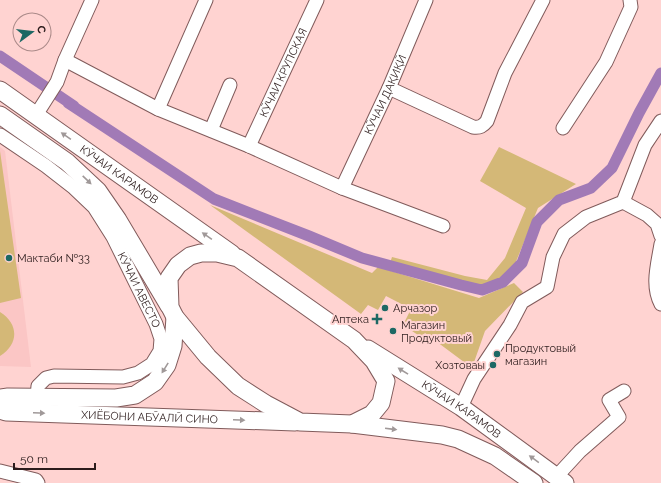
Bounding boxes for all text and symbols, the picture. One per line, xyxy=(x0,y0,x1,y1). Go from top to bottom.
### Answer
north arrow xyxy=(12,12,52,52)
text: С xyxy=(34,24,49,35)
street label: КӮЧАИ КРУПСКАЯ xyxy=(257,26,310,119)
street label: КӮЧАИ ДАҚИҚӢ xyxy=(362,53,409,137)
one-way arrow xyxy=(61,132,72,140)
street label: КӮЧАИ КАРАМОВ xyxy=(77,143,161,207)
one-way arrow xyxy=(82,176,92,185)
one-way arrow xyxy=(201,232,212,240)
street label: КӮЧАИ АВЕСТО xyxy=(114,250,163,330)
place label: Мактаби №33 xyxy=(17,252,90,265)
marker: Мактаби №33 xyxy=(4,253,14,263)
place label: Арчазор xyxy=(393,302,437,315)
marker: Арчазор xyxy=(380,303,390,313)
place label: Аптека xyxy=(332,313,369,326)
marker: Аптека xyxy=(372,314,382,324)
place label: Магазин Продуктовый xyxy=(401,319,472,345)
marker: Магазин Продуктовый xyxy=(388,326,398,336)
place label: Продуктовый магазин xyxy=(505,342,576,368)
marker: Продуктовый магазин xyxy=(492,349,502,359)
place label: Хозтоваы xyxy=(435,359,485,372)
marker: Хозтоваы xyxy=(488,360,498,370)
one-way arrow xyxy=(161,362,168,373)
one-way arrow xyxy=(398,367,408,375)
street label: КӮЧАИ КАРАМОВ xyxy=(419,378,503,441)
street label: ХИЁБОНИ АБӮАЛӢ СИНО xyxy=(81,409,218,426)
one-way arrow xyxy=(33,410,46,416)
one-way arrow xyxy=(233,416,245,423)
one-way arrow xyxy=(385,426,397,432)
scale bar xyxy=(14,445,95,471)
text: 50 m xyxy=(20,452,48,466)
one-way arrow xyxy=(528,455,539,463)

